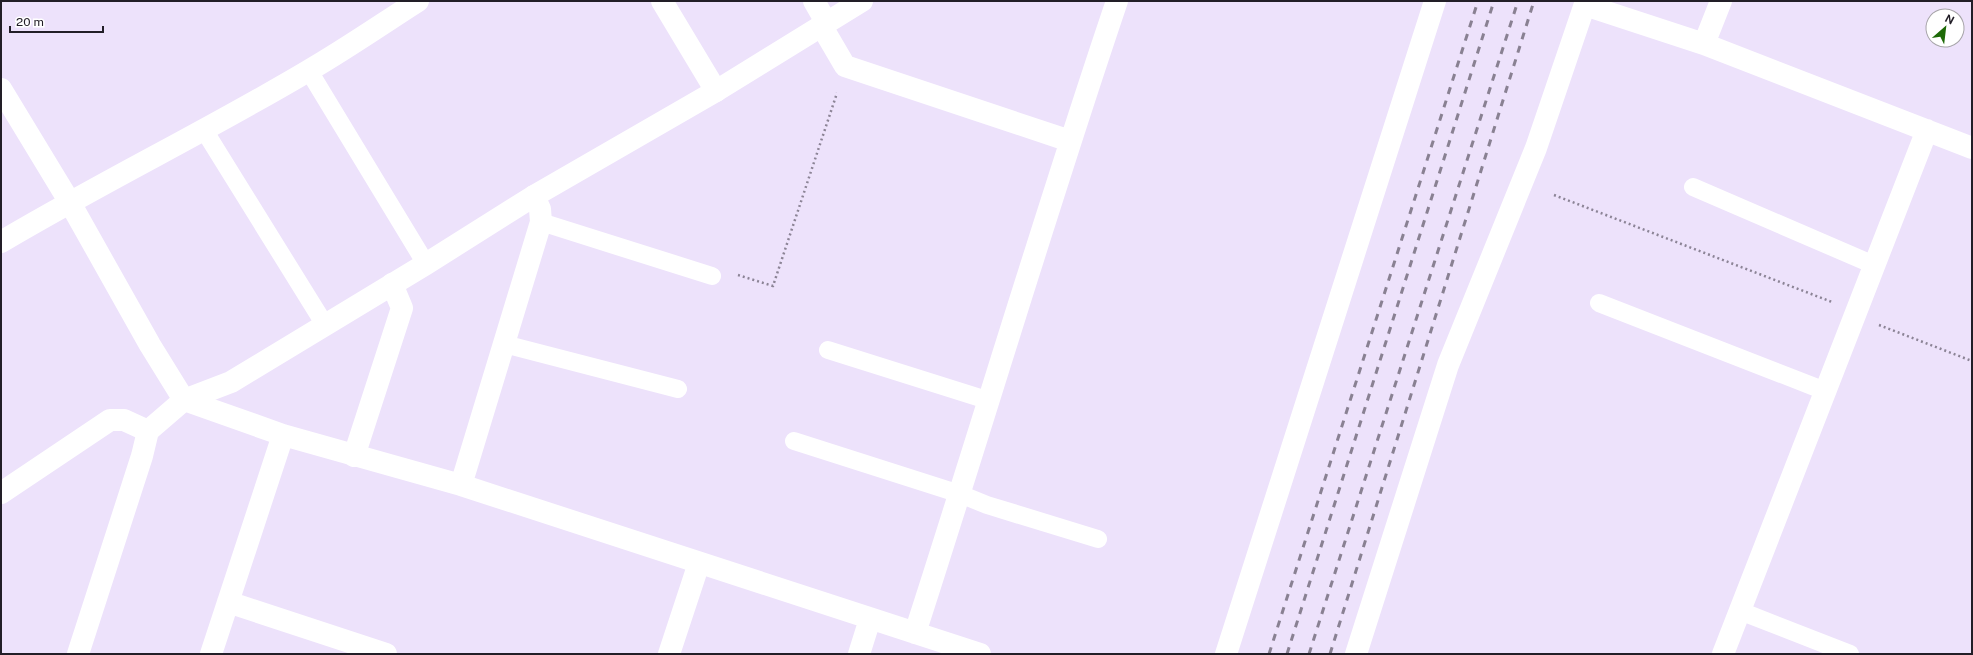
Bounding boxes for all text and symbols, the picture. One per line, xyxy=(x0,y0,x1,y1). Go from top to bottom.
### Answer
scale bar xyxy=(10,8,103,34)
north arrow xyxy=(1925,8,1965,48)
text: N xyxy=(1943,12,1956,26)
text: 20 m xyxy=(16,15,44,29)

